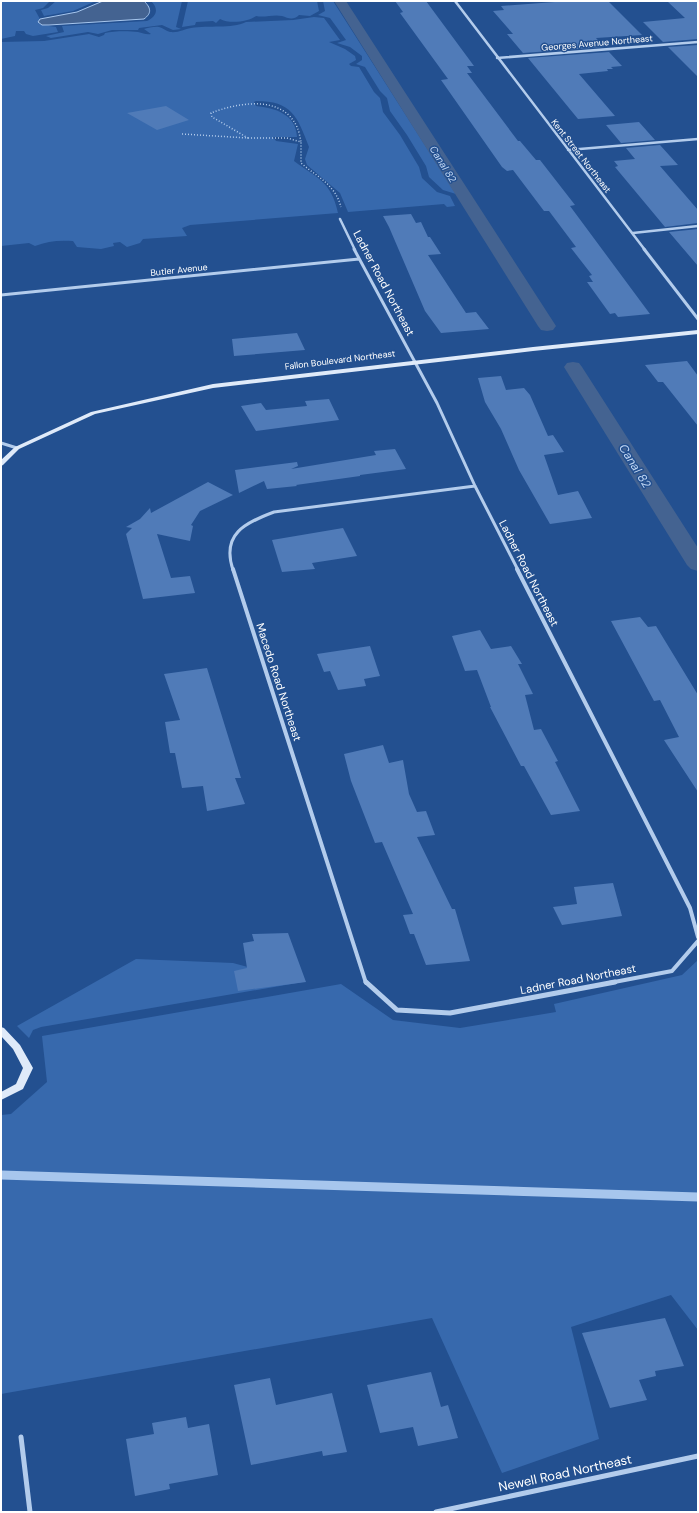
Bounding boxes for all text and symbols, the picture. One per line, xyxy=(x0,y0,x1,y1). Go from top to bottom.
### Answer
street label: Georges Avenue Northeast xyxy=(541,32,654,54)
street label: Kent Street Northeast xyxy=(548,117,614,196)
water label: Canal 82 xyxy=(427,143,459,185)
street label: Ladner Road Northeast xyxy=(350,228,418,338)
street label: Butler Avenue xyxy=(150,261,208,279)
street label: Fallon Boulevard Northeast xyxy=(284,347,396,373)
water label: Canal 82 xyxy=(615,441,655,491)
street label: Ladner Road Northeast xyxy=(496,518,562,628)
street label: Macedo Road Northeast xyxy=(253,621,305,743)
street label: Ladner Road Northeast xyxy=(519,961,637,997)
street label: Newell Road Northeast xyxy=(497,1451,633,1495)

